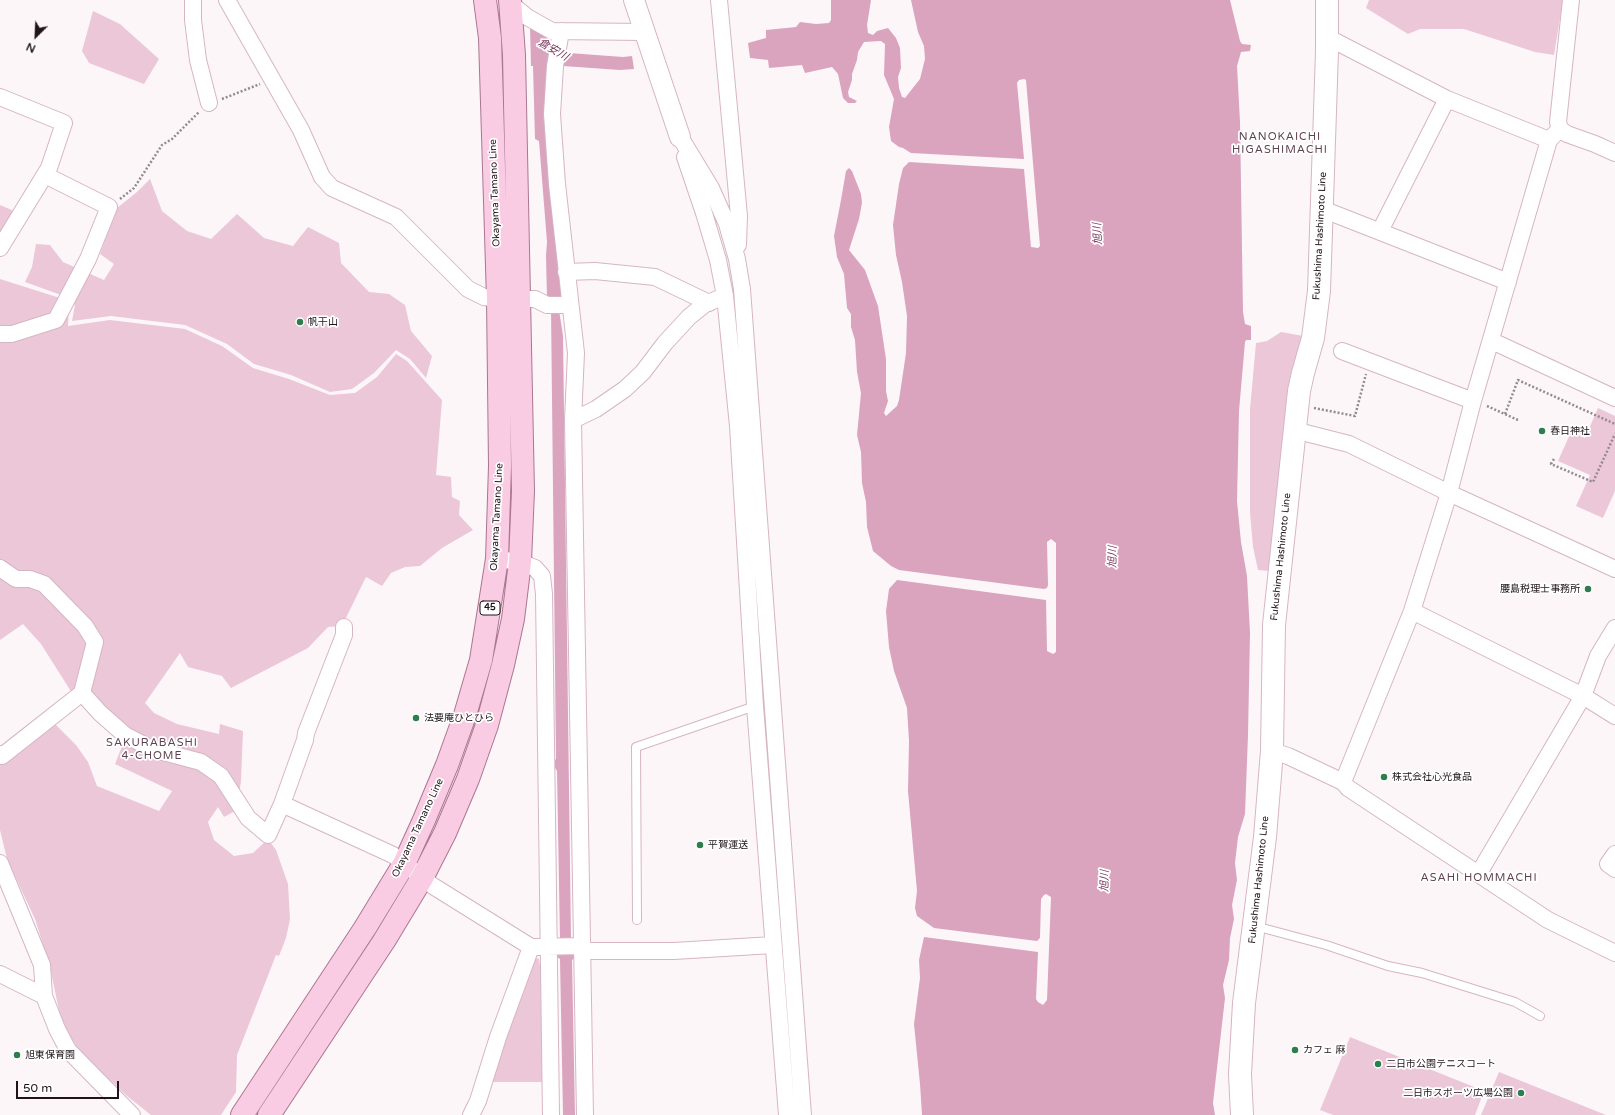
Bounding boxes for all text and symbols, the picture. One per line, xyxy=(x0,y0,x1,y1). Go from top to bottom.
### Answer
north arrow xyxy=(16,16,56,56)
water label: 倉安川 xyxy=(535,36,571,64)
text: N xyxy=(24,40,38,55)
district label: NANOKAICHI HIGASHIMACHI xyxy=(1232,130,1328,156)
street label: Okayama Tamano Line xyxy=(487,139,503,247)
street label: Fukushima Hashimoto Line xyxy=(1311,172,1329,300)
water label: 旭川 xyxy=(1091,223,1105,245)
place label: 帆干山 xyxy=(308,316,338,328)
marker: 帆干山 xyxy=(295,317,305,327)
place label: 春日神社 xyxy=(1550,425,1590,437)
marker: 春日神社 xyxy=(1537,426,1547,436)
street label: Okayama Tamano Line xyxy=(488,463,506,571)
street label: Fukushima Hashimoto Line xyxy=(1268,493,1294,621)
water label: 旭川 xyxy=(1106,546,1120,568)
place label: 腰島税理士事務所 xyxy=(1500,583,1580,595)
marker: 腰島税理士事務所 xyxy=(1583,584,1593,594)
road number: 45 xyxy=(480,601,500,615)
place label: 法要庵ひとひら xyxy=(424,712,494,724)
marker: 法要庵ひとひら xyxy=(411,713,421,723)
district label: SAKURABASHI 4-CHOME xyxy=(106,736,198,762)
place label: 株式会社心光食品 xyxy=(1392,771,1472,783)
marker: 株式会社心光食品 xyxy=(1379,772,1389,782)
street label: Okayama Tamano Line xyxy=(390,777,446,879)
street label: Fukushima Hashimoto Line xyxy=(1246,816,1272,944)
place label: 平賀運送 xyxy=(708,839,748,851)
marker: 平賀運送 xyxy=(695,840,705,850)
water label: 旭川 xyxy=(1098,870,1112,892)
district label: ASAHI HOMMACHI xyxy=(1420,871,1538,885)
place label: カフェ 麻 xyxy=(1303,1044,1346,1056)
marker: カフェ 麻 xyxy=(1290,1045,1300,1055)
place label: 旭東保育園 xyxy=(25,1049,75,1061)
marker: 旭東保育園 xyxy=(12,1050,22,1060)
place label: 二日市公園テニスコート xyxy=(1386,1058,1496,1070)
marker: 二日市公園テニスコート xyxy=(1373,1059,1383,1069)
scale bar xyxy=(18,1073,121,1099)
text: 50 m xyxy=(23,1081,52,1095)
place label: 二日市スポーツ広場公園 xyxy=(1403,1087,1513,1099)
marker: 二日市スポーツ広場公園 xyxy=(1516,1088,1526,1098)

